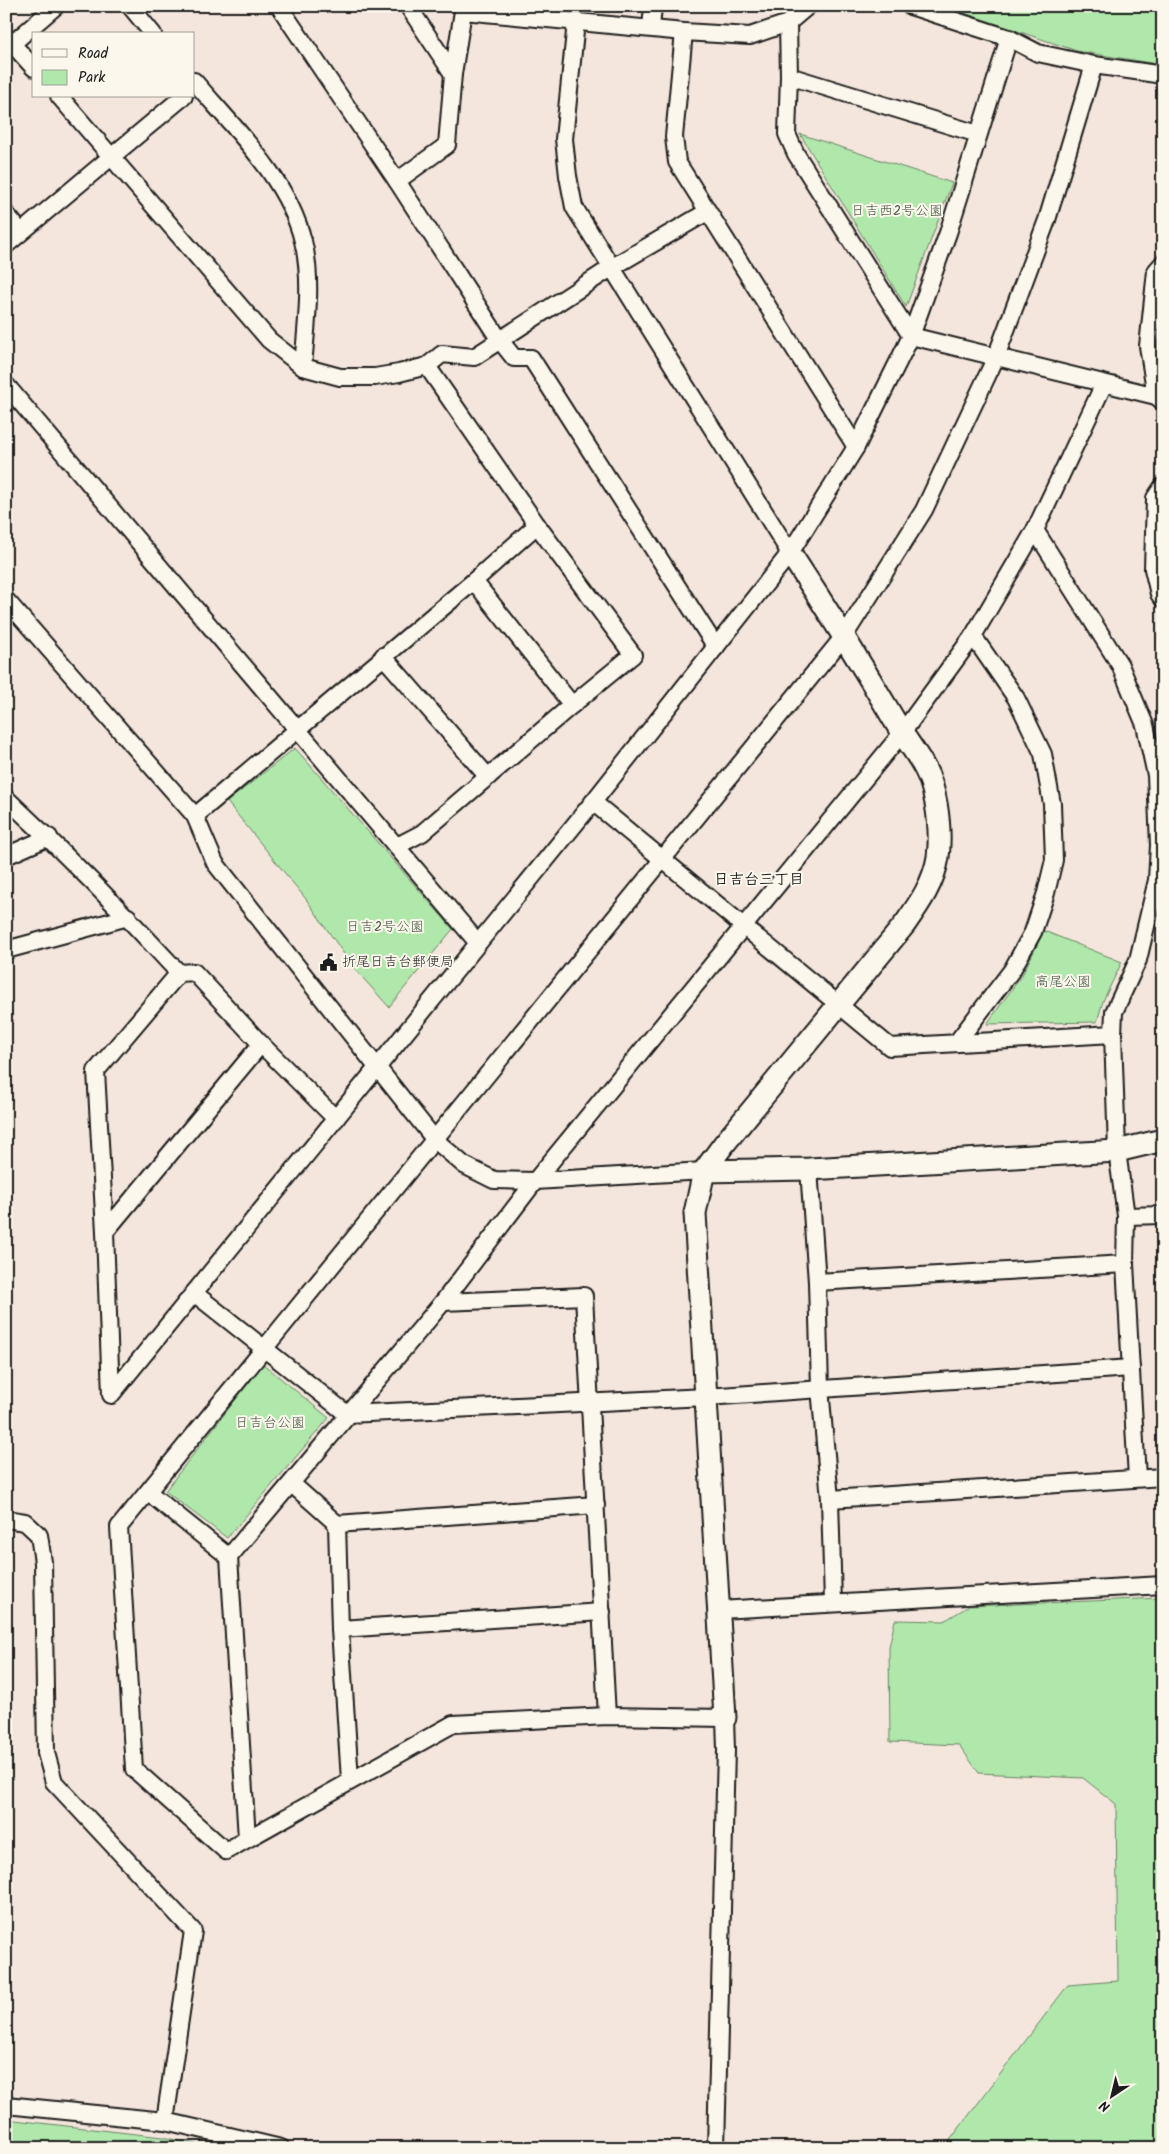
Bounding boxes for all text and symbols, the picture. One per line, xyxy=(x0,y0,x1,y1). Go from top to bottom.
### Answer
legend xyxy=(32,32,195,98)
text: Road xyxy=(78,42,109,66)
text: Park xyxy=(78,66,106,90)
park label: 日吉西2号公園 xyxy=(851,200,943,222)
district label: 日吉台三丁目 xyxy=(714,868,804,892)
park label: 日吉2号公園 xyxy=(346,916,424,938)
place label: 折尾日吉台郵便局 xyxy=(342,951,454,973)
public building icon: 折尾日吉台郵便局 xyxy=(318,952,338,972)
park label: 高尾公園 xyxy=(1035,971,1091,993)
park label: 日吉台公園 xyxy=(235,1412,305,1434)
north arrow xyxy=(1086,2072,1136,2122)
text: N xyxy=(1095,2094,1115,2117)

